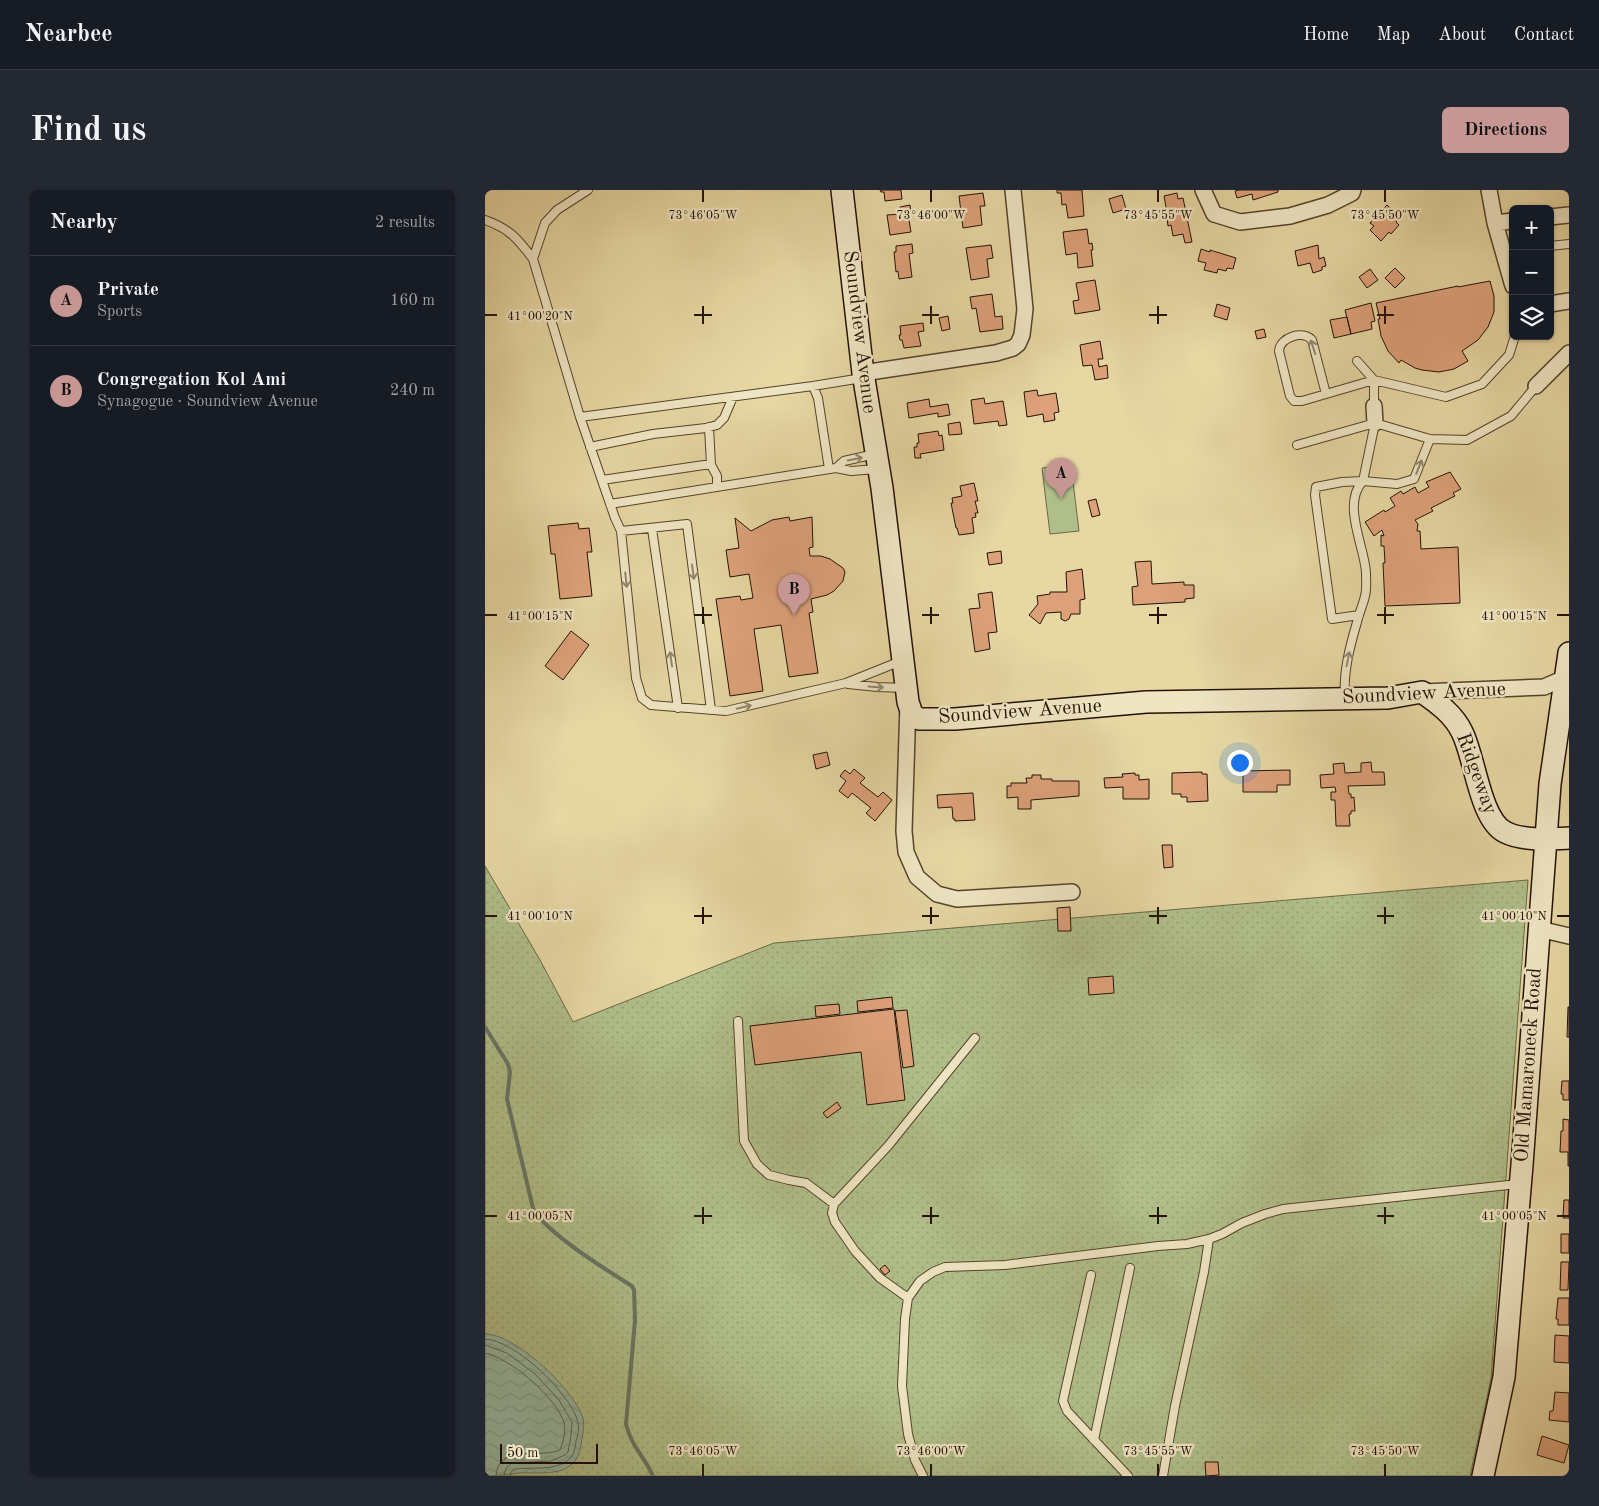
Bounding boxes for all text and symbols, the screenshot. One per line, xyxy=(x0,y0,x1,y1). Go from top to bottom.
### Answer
text: Nearbee xyxy=(25,23,113,47)
text: Home xyxy=(1303,26,1349,44)
text: Map xyxy=(1377,26,1410,44)
text: About xyxy=(1438,26,1486,44)
text: Contact xyxy=(1514,26,1574,44)
button: Directions xyxy=(1442,107,1569,153)
text: Find us xyxy=(30,113,146,148)
map controls xyxy=(1509,205,1554,340)
button: + xyxy=(1509,205,1554,250)
text: 73°46'05"W xyxy=(668,209,738,222)
text: 73°45'55"W xyxy=(1123,209,1193,222)
text: 73°45'50"W xyxy=(1350,209,1420,222)
text: 73°46'00"W xyxy=(896,210,966,222)
text: Nearby xyxy=(50,212,118,233)
text: 2 results xyxy=(375,215,435,231)
street label: Soundview Avenue xyxy=(839,249,879,415)
button: − xyxy=(1509,250,1554,295)
text: Private xyxy=(97,281,159,300)
text: A xyxy=(60,293,72,309)
text: 160 m xyxy=(390,293,435,309)
button: layers xyxy=(1509,295,1554,340)
text: Sports xyxy=(97,304,142,320)
text: 41°00'20"N xyxy=(507,311,573,323)
one-way arrow xyxy=(1308,339,1318,355)
text: Congregation Kol Ami xyxy=(97,371,286,390)
text: B xyxy=(60,383,72,399)
text: 240 m xyxy=(390,383,435,399)
text: Synagogue · Soundview Avenue xyxy=(97,394,318,410)
one-way arrow xyxy=(846,453,862,463)
pin: A xyxy=(1045,458,1077,499)
one-way arrow xyxy=(1415,459,1424,475)
one-way arrow xyxy=(688,564,698,580)
one-way arrow xyxy=(621,572,631,588)
pin: B xyxy=(778,574,810,615)
text: 41°00'15"N xyxy=(507,610,573,623)
text: 41°00'15"N xyxy=(1481,610,1547,623)
one-way arrow xyxy=(666,652,676,668)
one-way arrow xyxy=(1344,652,1354,668)
street label: Soundview Avenue xyxy=(1342,680,1506,708)
one-way arrow xyxy=(867,682,883,691)
street label: Soundview Avenue xyxy=(937,696,1103,728)
one-way arrow xyxy=(735,702,751,711)
street label: Ridgeway xyxy=(1452,731,1500,818)
your location xyxy=(1227,750,1253,776)
text: 41°00'10"N xyxy=(507,911,573,923)
text: 41°00'10"N xyxy=(1481,911,1547,923)
street label: Old Mamaroneck Road xyxy=(1512,967,1546,1163)
text: 41°00'05"N xyxy=(507,1210,573,1223)
text: 41°00'05"N xyxy=(1481,1210,1547,1223)
scale bar xyxy=(500,1441,597,1464)
text: 73°46'05"W xyxy=(668,1445,738,1458)
text: 73°45'55"W xyxy=(1123,1445,1193,1458)
text: 73°45'50"W xyxy=(1350,1445,1420,1458)
text: 50 m xyxy=(507,1446,538,1460)
text: 73°46'00"W xyxy=(896,1446,966,1458)

